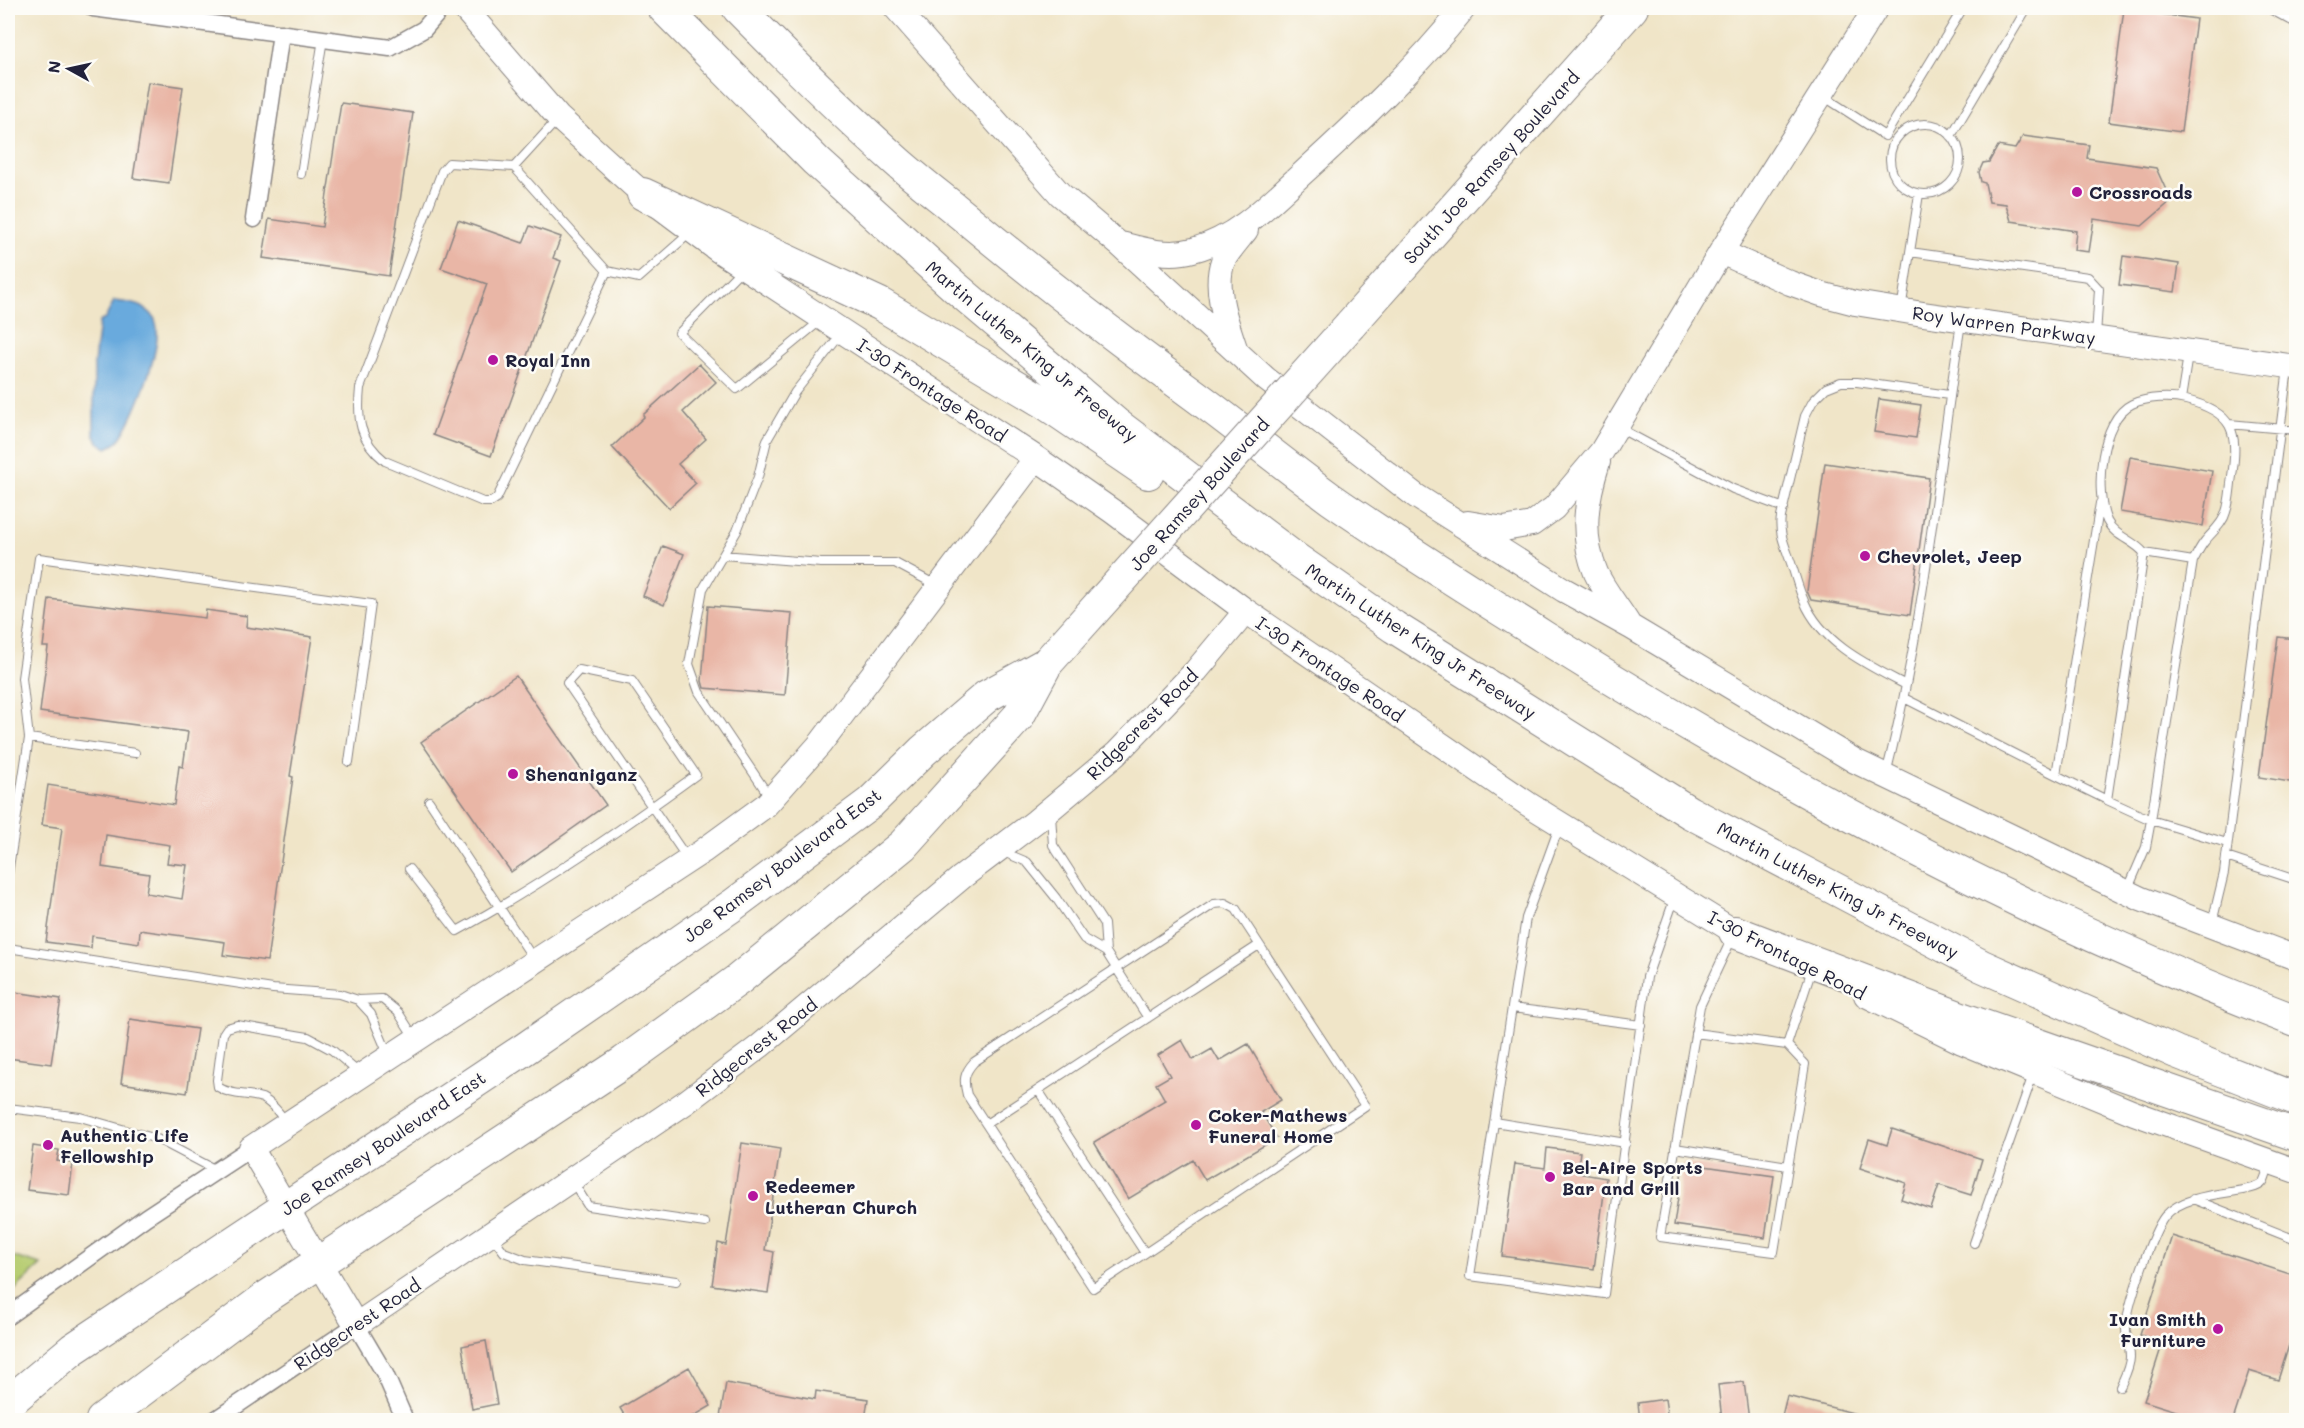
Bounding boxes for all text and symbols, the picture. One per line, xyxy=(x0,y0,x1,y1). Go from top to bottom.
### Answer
north arrow xyxy=(39,39,99,99)
text: N xyxy=(42,59,65,74)
street label: South Joe Ramsey Boulevard xyxy=(1398,65,1584,269)
place label: Crossroads xyxy=(2089,180,2193,204)
marker: Crossroads xyxy=(2070,185,2084,199)
street label: Martin Luther King Jr Freeway xyxy=(921,255,1143,447)
street label: Roy Warren Parkway xyxy=(1911,300,2097,350)
street label: I-30 Frontage Road xyxy=(853,333,1011,447)
place label: Royal Inn xyxy=(505,348,590,372)
marker: Royal Inn xyxy=(486,353,500,367)
street label: Joe Ramsey Boulevard xyxy=(1124,412,1274,576)
place label: Chevrolet, Jeep xyxy=(1877,544,2022,568)
marker: Chevrolet, Jeep xyxy=(1858,549,1872,563)
street label: Martin Luther King Jr Freeway xyxy=(1301,557,1541,725)
street label: I-30 Frontage Road xyxy=(1251,610,1409,728)
street label: Ridgecrest Road xyxy=(1081,663,1203,785)
place label: Shenaniganz xyxy=(525,762,638,786)
marker: Shenaniganz xyxy=(506,767,520,781)
street label: Joe Ramsey Boulevard East xyxy=(678,783,886,947)
street label: Martin Luther King Jr Freeway xyxy=(1713,816,1963,964)
street label: I-30 Frontage Road xyxy=(1704,905,1870,1005)
street label: Ridgecrest Road xyxy=(690,992,822,1102)
street label: Joe Ramsey Boulevard East xyxy=(276,1065,490,1221)
place label: Coker-Mathews Funeral Home xyxy=(1208,1103,1347,1148)
marker: Coker-Mathews Funeral Home xyxy=(1189,1118,1203,1132)
place label: Authentic Life Fellowship xyxy=(60,1123,189,1168)
marker: Authentic Life Fellowship xyxy=(41,1138,55,1152)
place label: Bel-Aire Sports Bar and Grill xyxy=(1562,1155,1703,1200)
marker: Bel-Aire Sports Bar and Grill xyxy=(1543,1170,1557,1184)
place label: Redeemer Lutheran Church xyxy=(765,1174,917,1219)
marker: Redeemer Lutheran Church xyxy=(746,1189,760,1203)
street label: Ridgecrest Road xyxy=(289,1273,425,1375)
place label: Ivan Smith Furniture xyxy=(2109,1307,2206,1352)
marker: Ivan Smith Furniture xyxy=(2211,1322,2225,1336)

